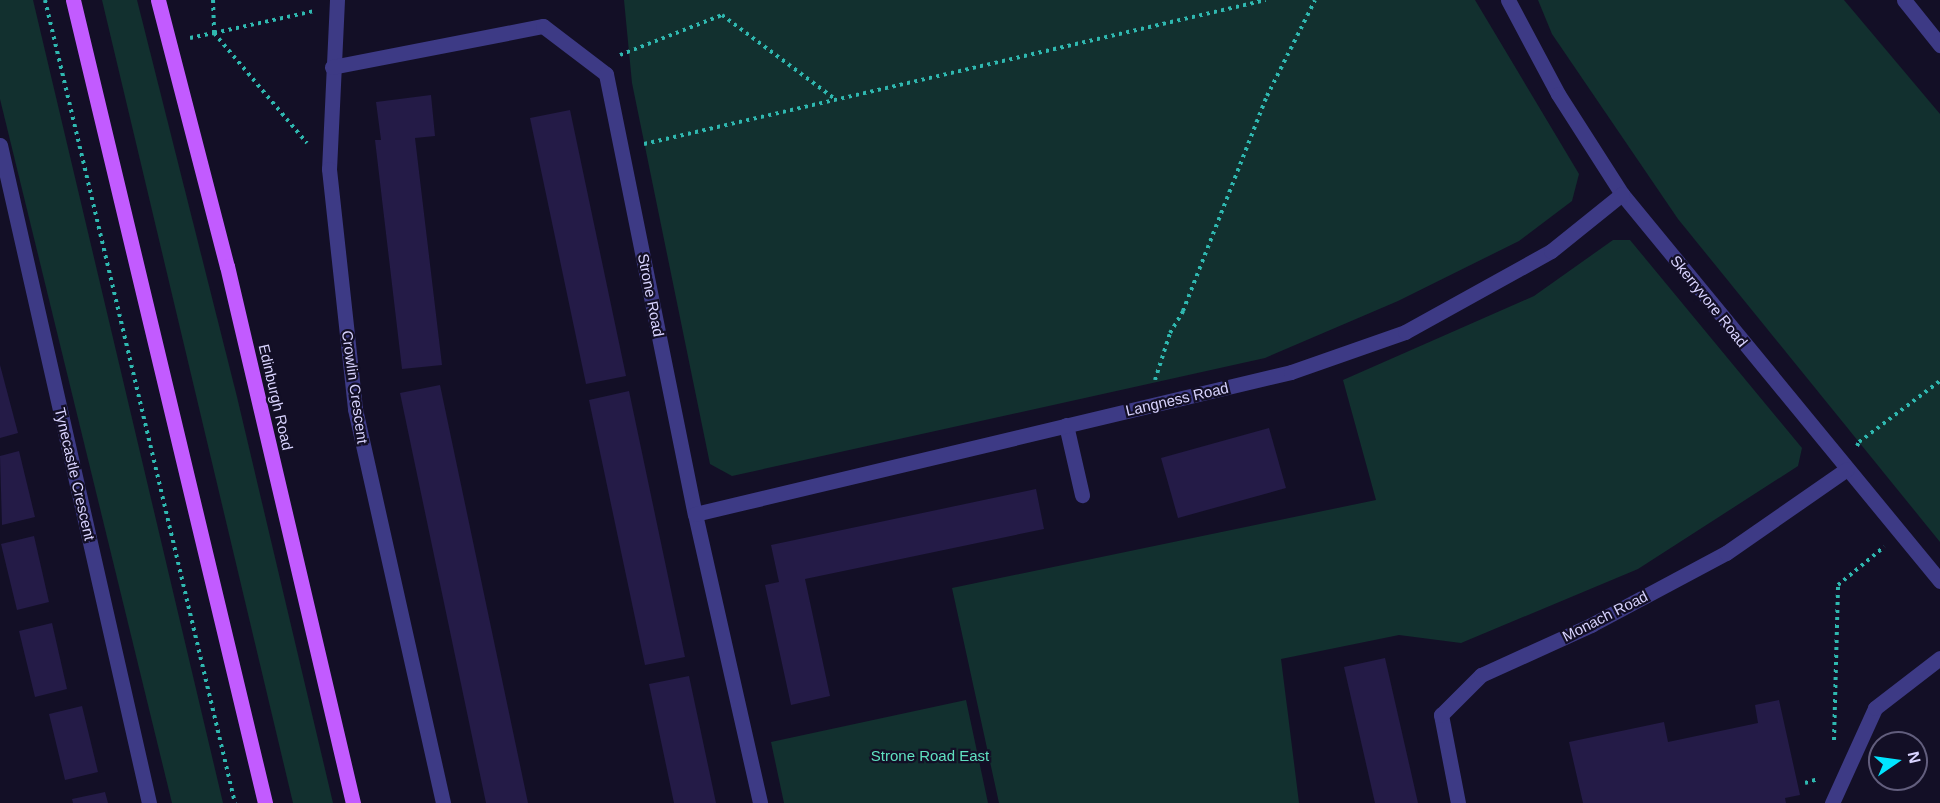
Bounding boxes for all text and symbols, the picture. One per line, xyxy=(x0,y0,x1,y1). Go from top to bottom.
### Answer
street label: Strone Road xyxy=(634,252,668,338)
street label: Skerryvore Road xyxy=(1667,252,1751,350)
street label: Crowlin Crescent xyxy=(338,329,372,445)
street label: Edinburgh Road xyxy=(255,342,297,452)
street label: Langness Road xyxy=(1124,378,1230,420)
street label: Tynecastle Crescent xyxy=(51,406,99,542)
street label: Monach Road xyxy=(1559,587,1651,645)
north arrow xyxy=(1868,731,1928,791)
park label: Strone Road East xyxy=(871,747,989,765)
text: N xyxy=(1904,750,1924,765)

